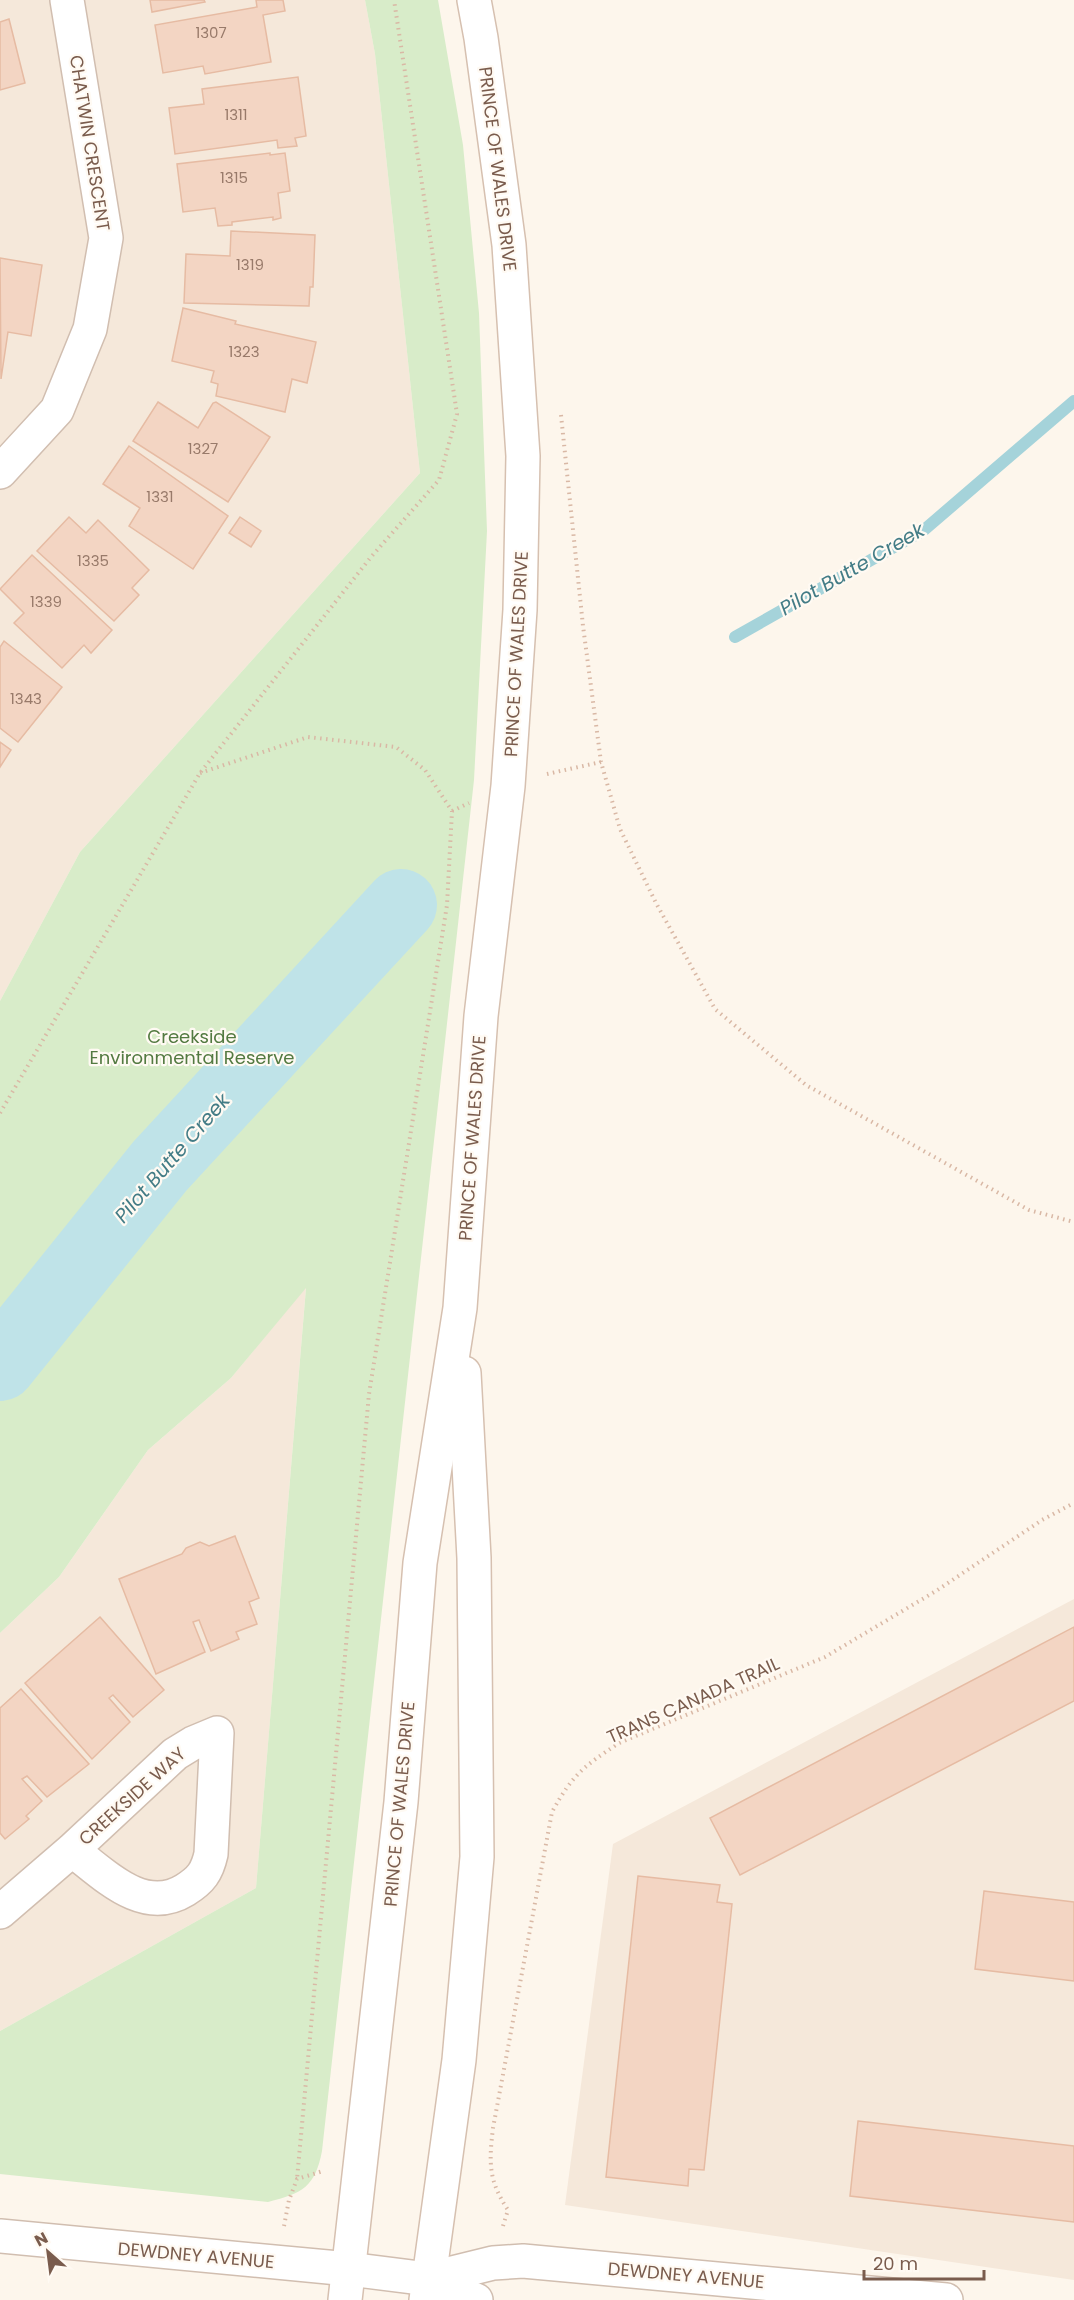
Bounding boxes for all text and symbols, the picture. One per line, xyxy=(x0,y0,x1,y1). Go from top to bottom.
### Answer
house number: 1307 xyxy=(195,22,227,43)
street label: CHATWIN CRESCENT xyxy=(64,53,116,233)
street label: PRINCE OF WALES DRIVE xyxy=(473,65,523,273)
house number: 1311 xyxy=(224,104,248,125)
house number: 1315 xyxy=(220,167,248,188)
house number: 1319 xyxy=(236,254,264,275)
house number: 1323 xyxy=(228,341,260,362)
house number: 1327 xyxy=(188,438,218,459)
house number: 1331 xyxy=(146,486,174,507)
water label: Pilot Butte Creek xyxy=(774,515,931,622)
house number: 1335 xyxy=(77,550,109,571)
street label: PRINCE OF WALES DRIVE xyxy=(498,550,534,758)
house number: 1339 xyxy=(30,591,62,612)
house number: 1343 xyxy=(10,688,42,709)
park label: Creekside Environmental Reserve xyxy=(90,1024,294,1070)
street label: PRINCE OF WALES DRIVE xyxy=(452,1034,492,1242)
water label: Pilot Butte Creek xyxy=(108,1086,237,1229)
street label: TRANS CANADA TRAIL xyxy=(603,1651,783,1749)
street label: PRINCE OF WALES DRIVE xyxy=(378,1700,420,1908)
street label: CREEKSIDE WAY xyxy=(73,1741,191,1851)
north arrow xyxy=(18,2222,78,2282)
text: N xyxy=(30,2226,52,2252)
street label: DEWDNEY AVENUE xyxy=(117,2236,275,2274)
scale bar xyxy=(864,2243,984,2281)
text: 20 m xyxy=(873,2251,918,2276)
street label: DEWDNEY AVENUE xyxy=(607,2256,765,2294)

